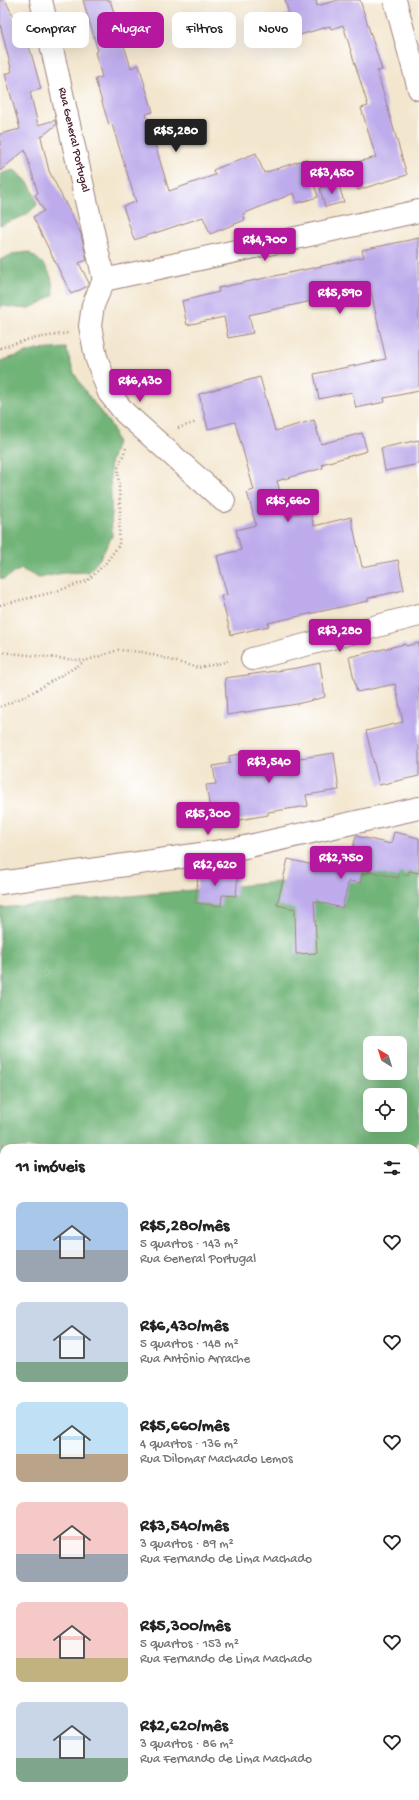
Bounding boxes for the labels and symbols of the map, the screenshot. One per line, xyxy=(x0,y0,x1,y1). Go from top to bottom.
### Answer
street label: Rua General Portugal xyxy=(54,86,92,194)
pin: R$5,280 xyxy=(139,119,213,153)
pin: R$3,450 xyxy=(295,161,369,195)
pin: R$4,700 xyxy=(228,228,302,262)
pin: R$5,590 xyxy=(303,281,377,315)
pin: R$6,430 xyxy=(103,369,177,403)
pin: R$5,660 xyxy=(251,489,325,523)
pin: R$3,280 xyxy=(303,619,377,653)
pin: R$3,540 xyxy=(232,750,306,784)
pin: R$5,300 xyxy=(171,802,245,836)
pin: R$2,750 xyxy=(304,846,378,880)
pin: R$2,620 xyxy=(178,853,252,887)
north arrow xyxy=(363,1036,407,1080)

